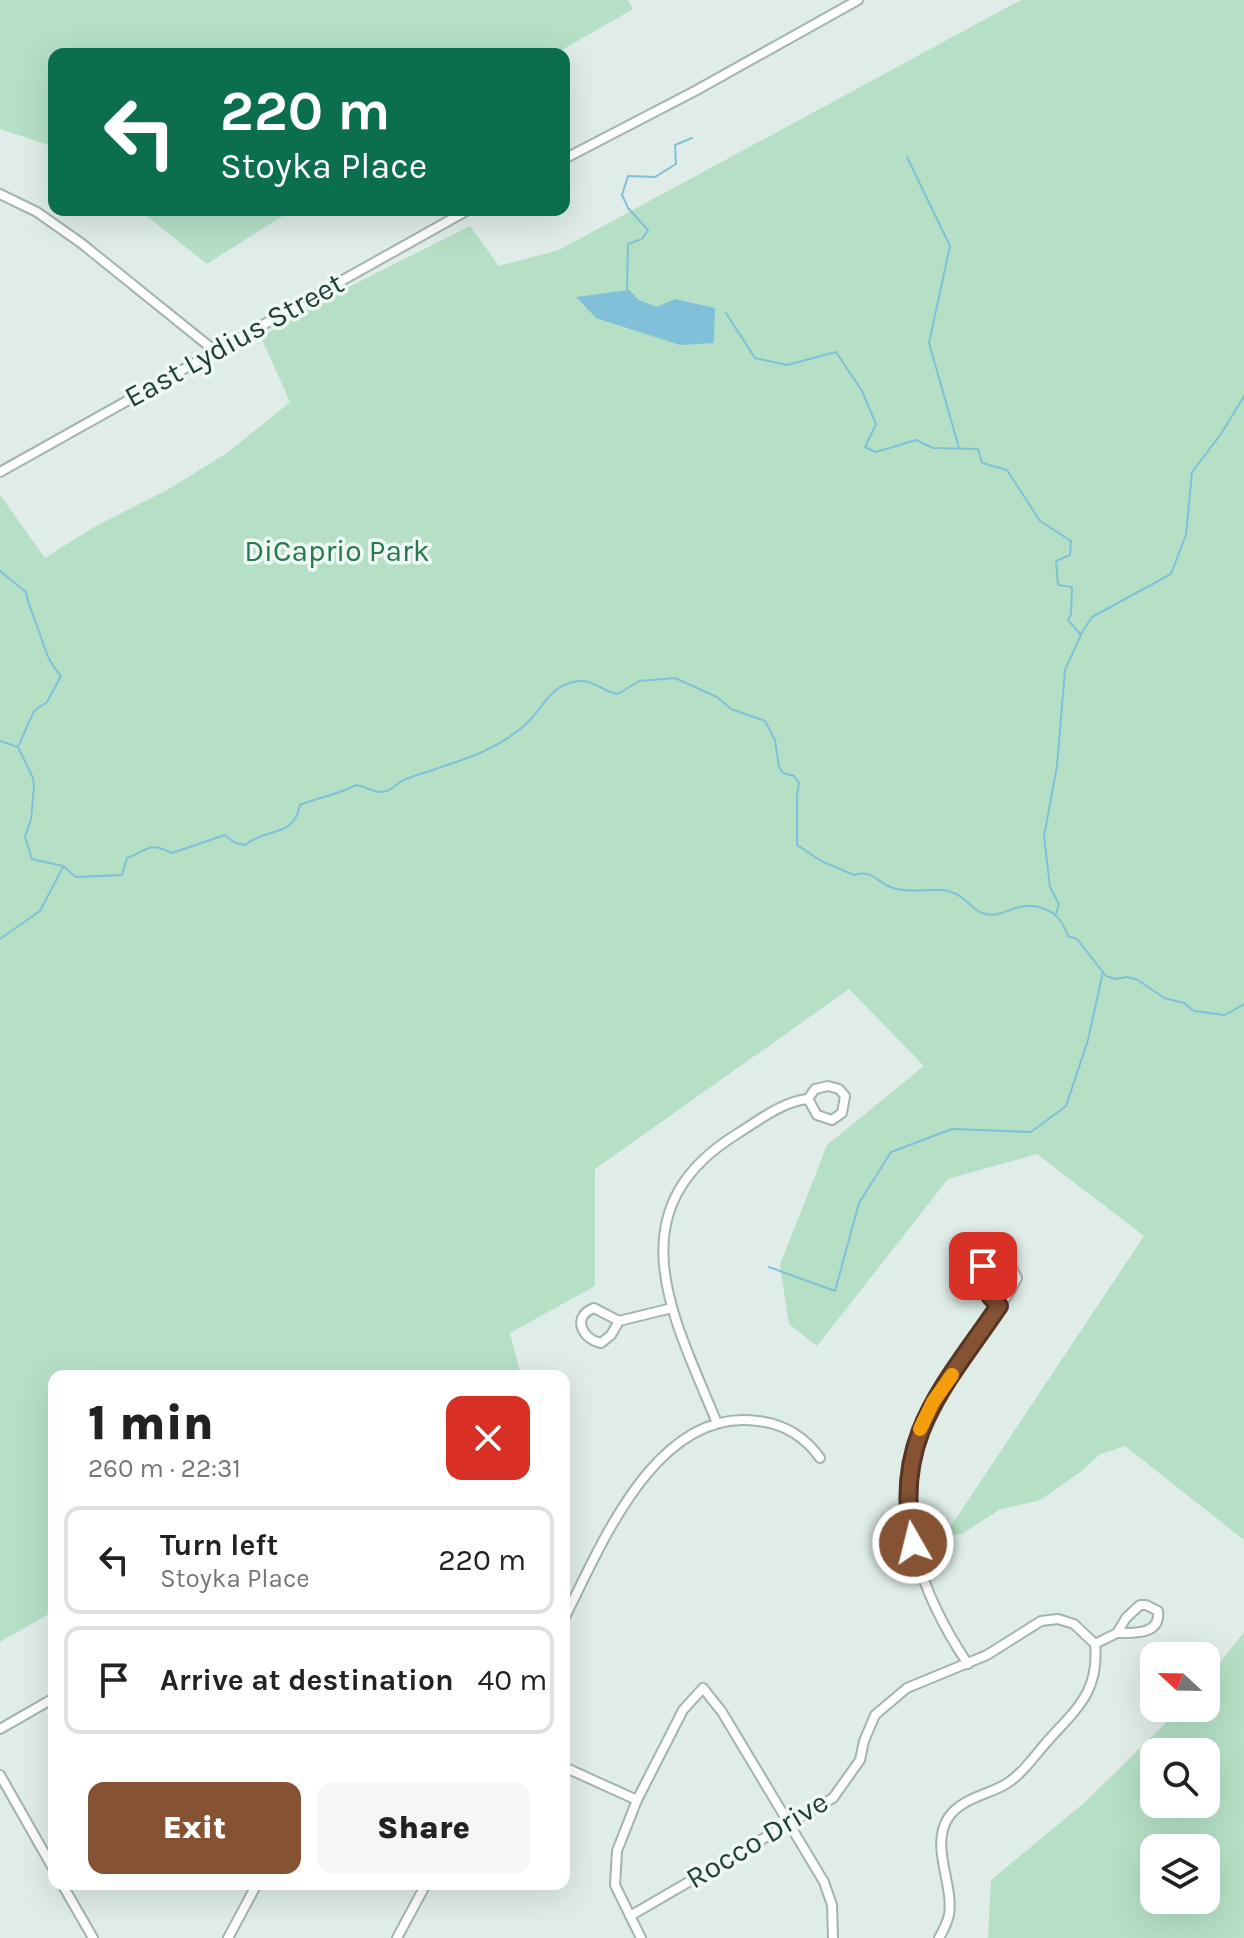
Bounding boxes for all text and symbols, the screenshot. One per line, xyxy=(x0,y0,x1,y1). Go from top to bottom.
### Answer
text: 220 m xyxy=(220,78,391,143)
icon: left xyxy=(88,80,192,184)
text: Stoyka Place xyxy=(220,145,427,187)
street label: East Lydius Street xyxy=(118,265,350,415)
park label: DiCaprio Park xyxy=(244,533,430,569)
pin xyxy=(949,1232,1017,1300)
icon: arrive xyxy=(961,1244,1005,1288)
text: 1 min xyxy=(88,1395,214,1451)
button: close xyxy=(446,1396,530,1480)
text: 260 m · 22:31 xyxy=(88,1453,241,1484)
position arrow xyxy=(871,1501,955,1585)
text: Turn left xyxy=(160,1527,278,1563)
icon: left xyxy=(92,1538,136,1582)
text: 220 m xyxy=(438,1542,526,1578)
text: Stoyka Place xyxy=(160,1563,310,1594)
north arrow xyxy=(1140,1642,1220,1722)
map controls xyxy=(1140,1642,1220,1914)
icon: arrive xyxy=(92,1658,136,1702)
text: Arrive at destination xyxy=(160,1662,454,1698)
text: 40 m xyxy=(478,1662,547,1698)
button: search xyxy=(1140,1738,1220,1818)
button: Exit xyxy=(88,1782,301,1874)
button: Share xyxy=(317,1782,530,1874)
street label: Rocco Drive xyxy=(679,1784,835,1896)
button: layers xyxy=(1140,1834,1220,1914)

